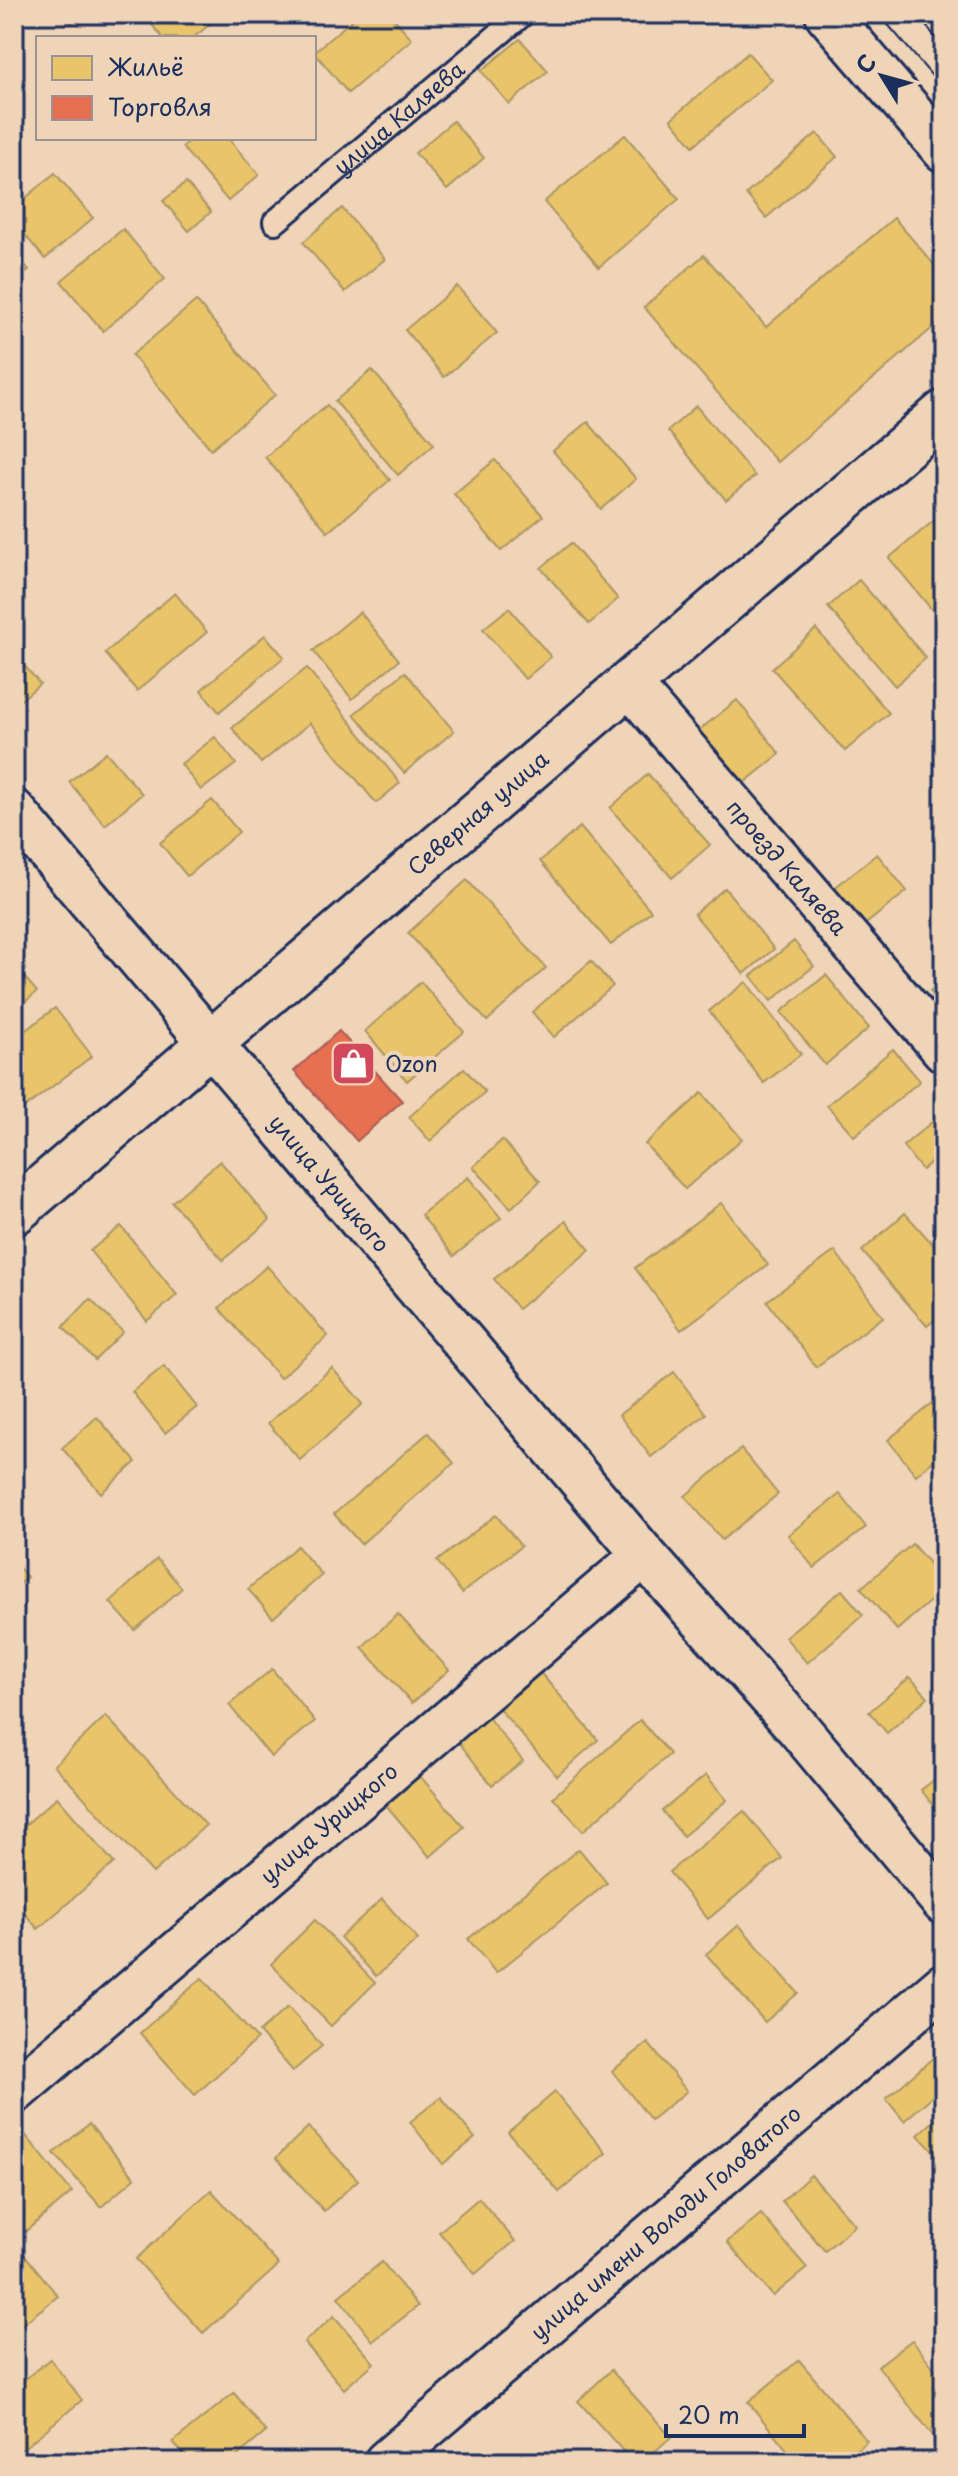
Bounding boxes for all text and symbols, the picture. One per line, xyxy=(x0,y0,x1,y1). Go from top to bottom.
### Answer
legend xyxy=(36,36,316,140)
north arrow xyxy=(842,36,922,116)
text: С xyxy=(847,47,883,80)
text: Жильё xyxy=(107,48,184,84)
street label: улица Каляева xyxy=(325,52,471,182)
text: Торговля xyxy=(108,88,212,124)
street label: Северная улица xyxy=(399,742,555,882)
street label: проезд Каляева xyxy=(720,791,856,942)
shop icon: Ozon xyxy=(330,1040,378,1088)
place label: Ozon xyxy=(385,1046,438,1079)
street label: улица Урицкого xyxy=(262,1106,399,1259)
street label: улица Урицкого xyxy=(252,1754,404,1891)
street label: улица имени Володи Головатого xyxy=(522,2096,807,2347)
scale bar xyxy=(666,2388,804,2438)
text: 20 m xyxy=(678,2396,740,2432)

